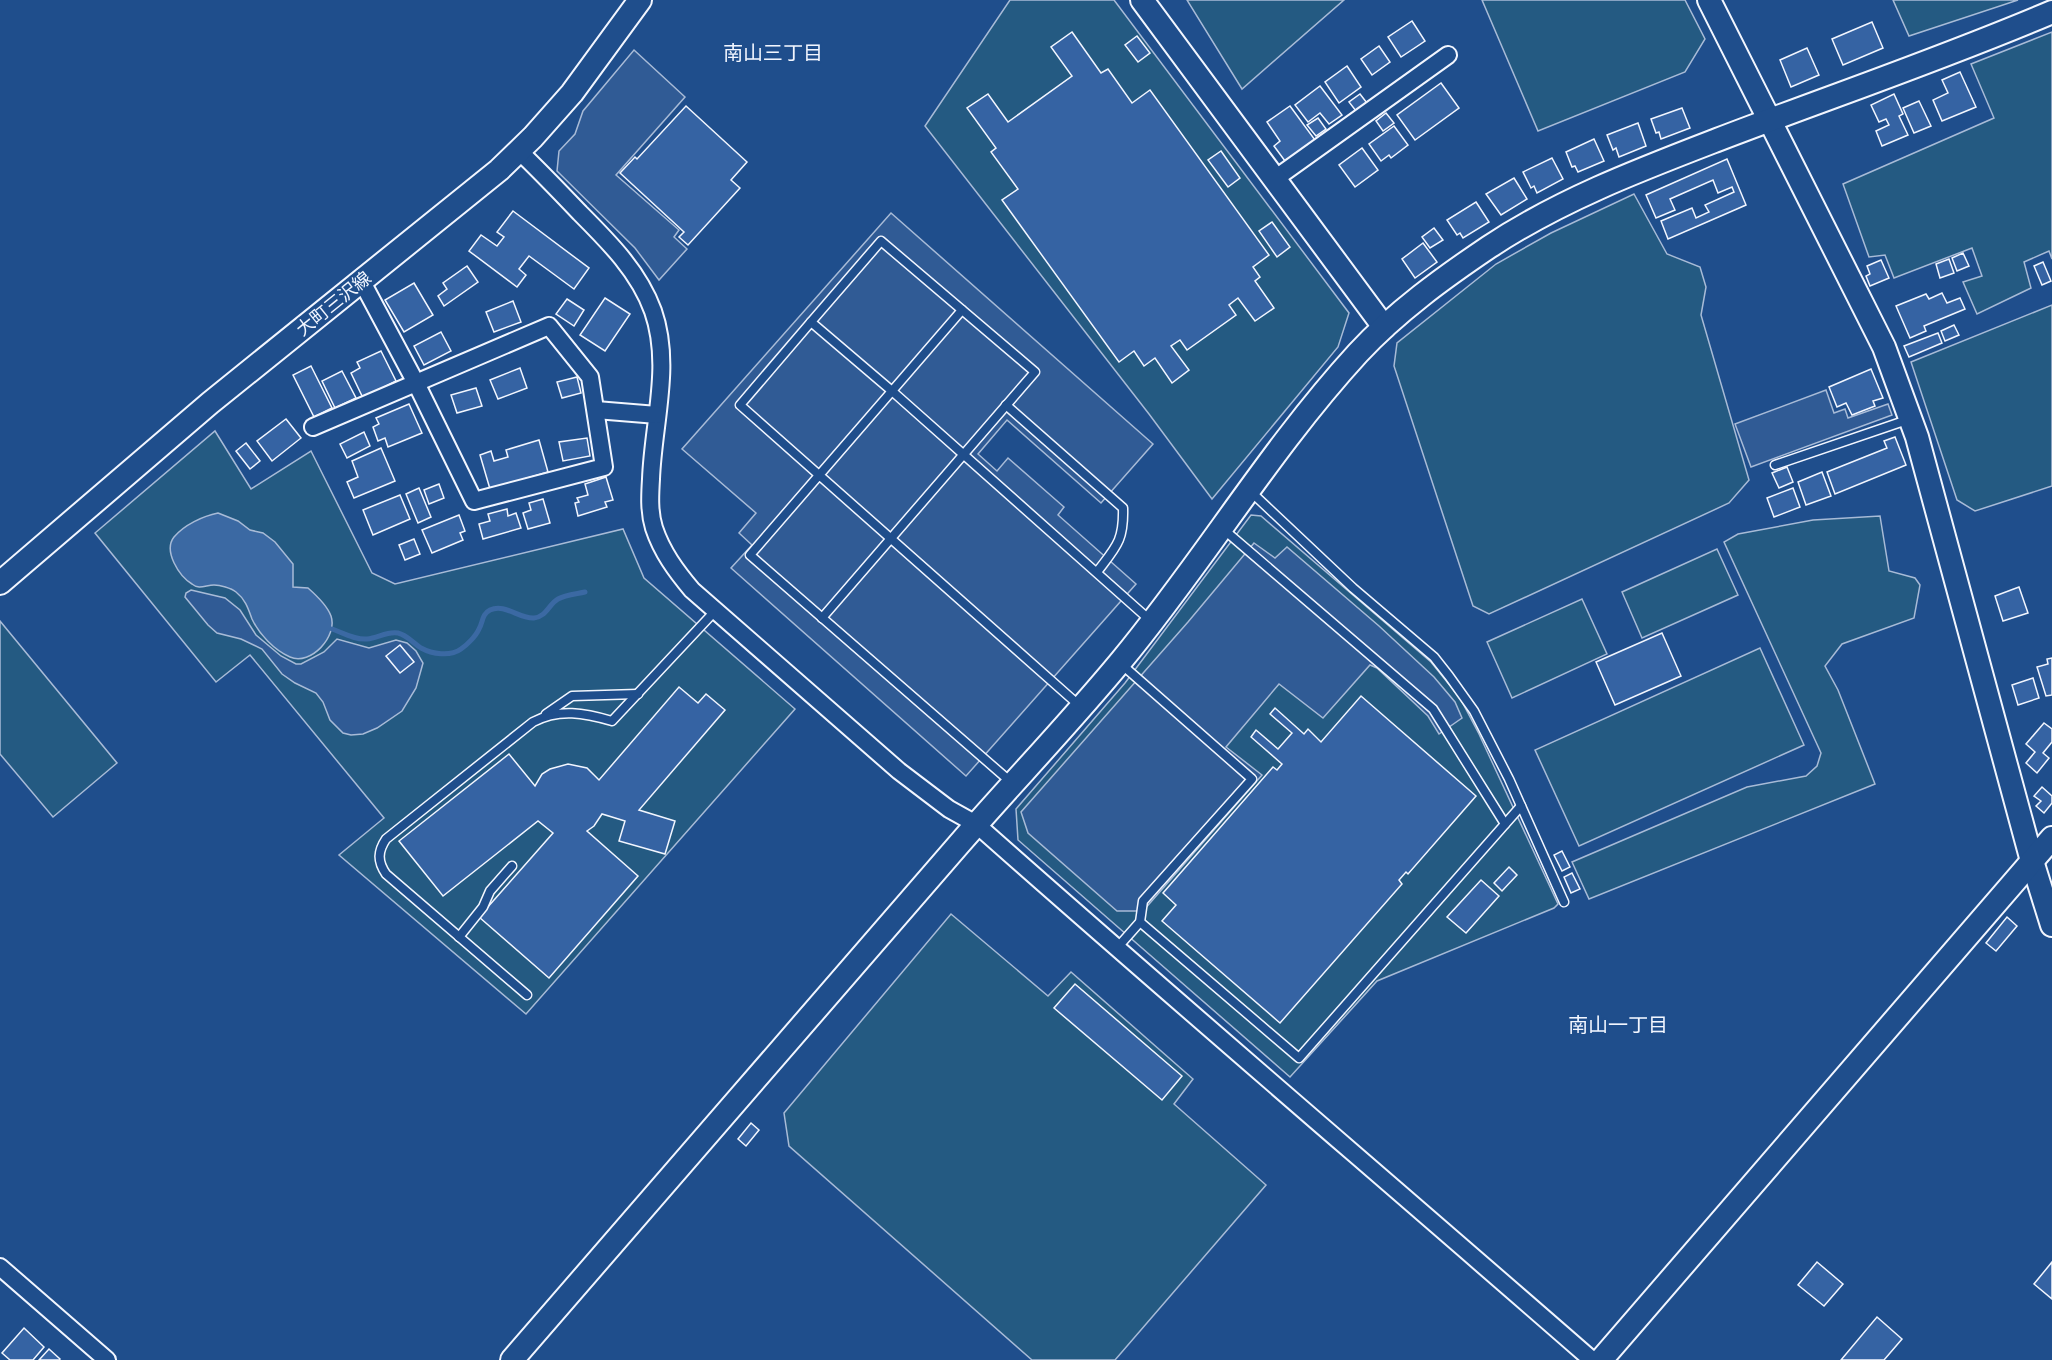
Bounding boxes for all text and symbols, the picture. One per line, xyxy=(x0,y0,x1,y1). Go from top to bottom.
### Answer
district label: 南山三丁目 xyxy=(723,39,823,66)
street label: 大町三沢線 xyxy=(290,265,376,341)
district label: 南山一丁目 xyxy=(1568,1011,1668,1038)

